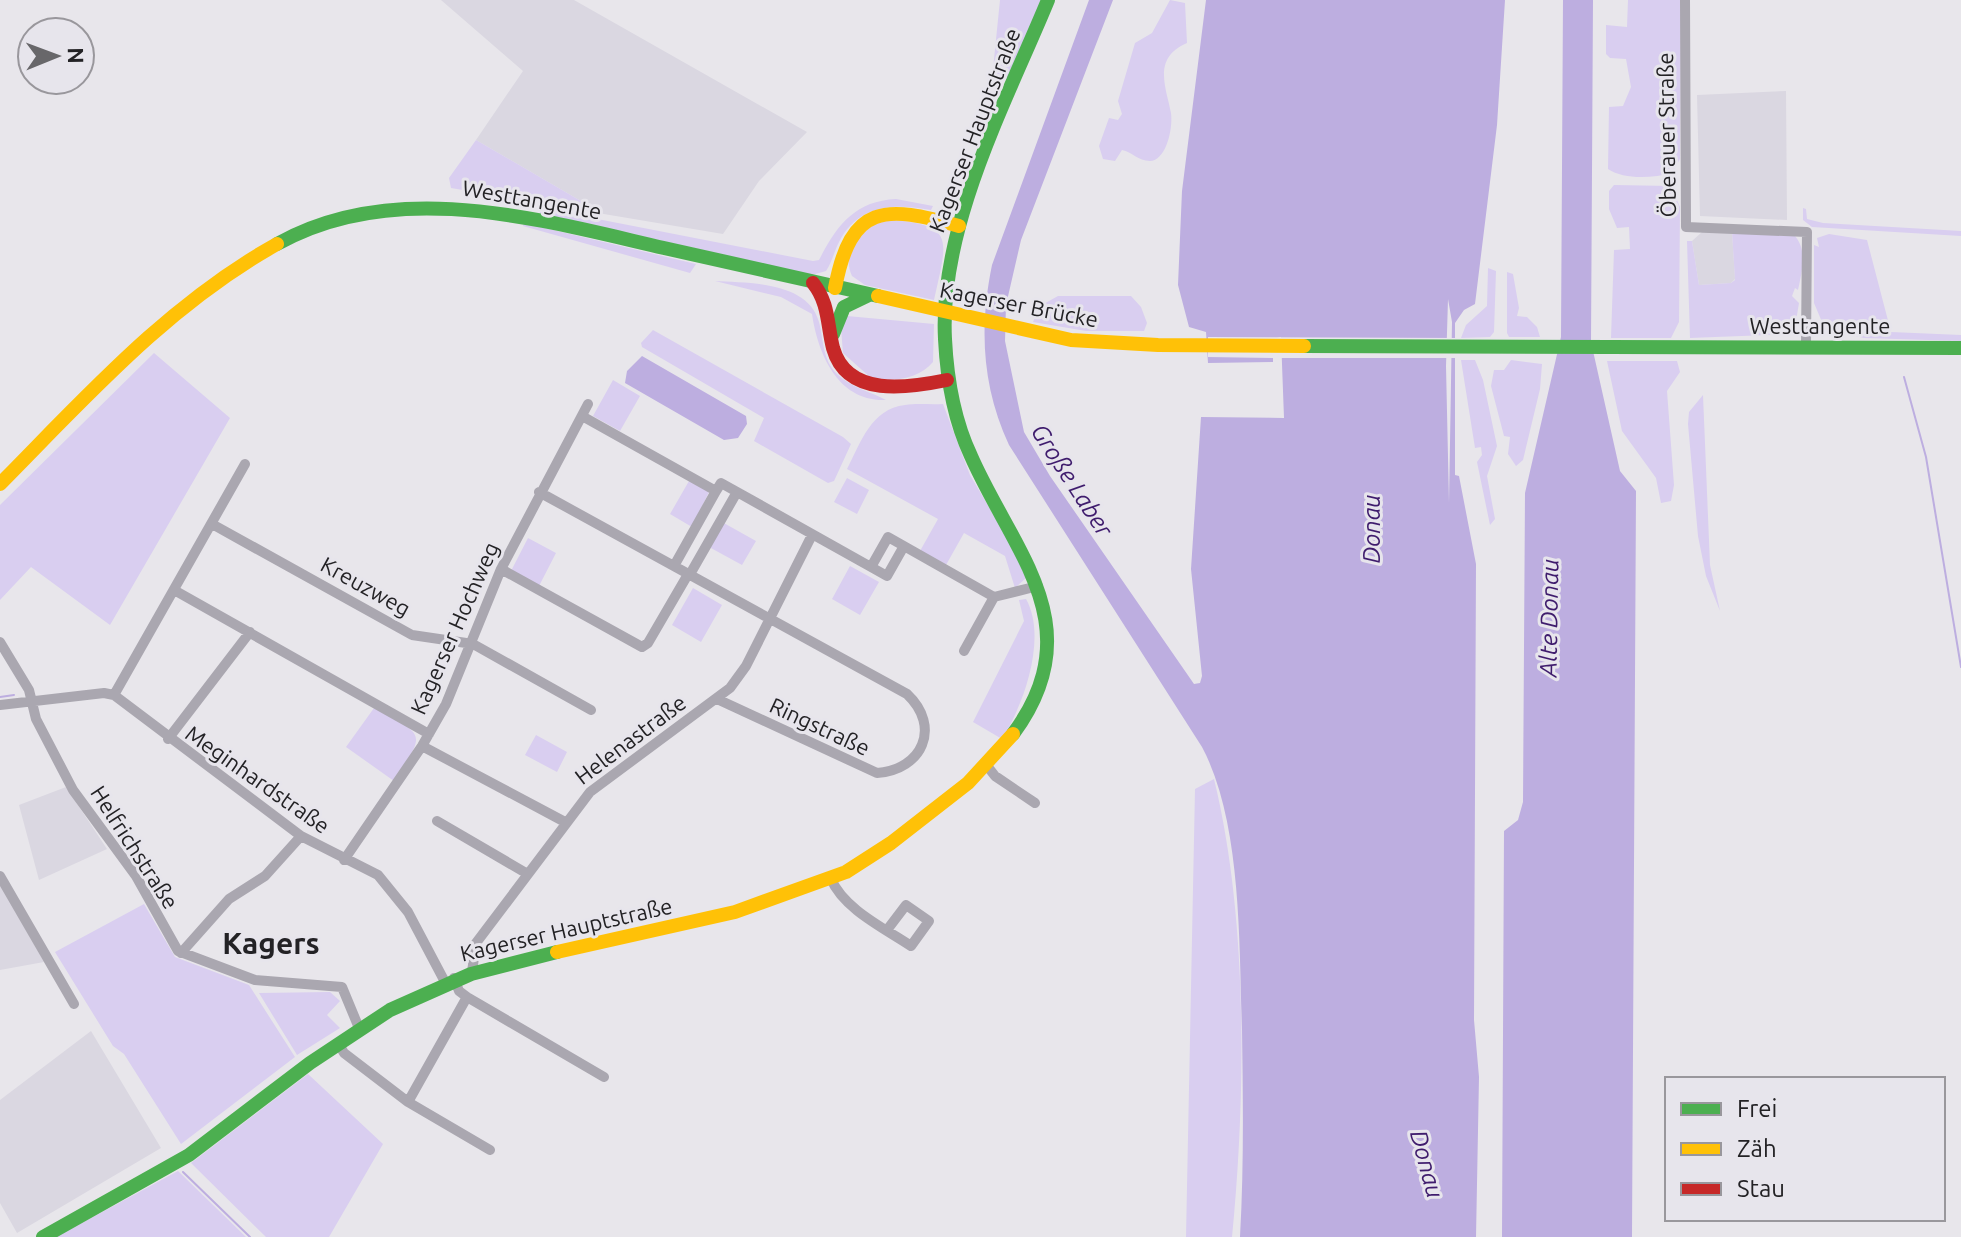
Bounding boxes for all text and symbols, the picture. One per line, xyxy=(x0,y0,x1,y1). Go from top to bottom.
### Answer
north arrow xyxy=(16,16,96,96)
street label: Kagerser Hauptstraße xyxy=(923,24,1025,236)
text: N xyxy=(64,47,89,64)
street label: Öberauer Straße xyxy=(1652,52,1680,218)
street label: Westtangente xyxy=(460,174,604,224)
street label: Kagerser Brücke xyxy=(938,276,1100,332)
street label: Westtangente xyxy=(1750,313,1890,338)
water label: Große Laber xyxy=(1026,419,1119,542)
water label: Donau xyxy=(1358,494,1385,564)
street label: Kagerser Hochweg xyxy=(405,538,503,718)
street label: Kreuzweg xyxy=(317,551,415,621)
water label: Alte Donau xyxy=(1534,559,1564,678)
street label: Helenastraße xyxy=(570,689,690,789)
street label: Ringstraße xyxy=(766,692,874,760)
street label: Meginhardstraße xyxy=(181,720,335,838)
street label: Helfrichstraße xyxy=(86,781,184,913)
street label: Kagerser Hauptstraße xyxy=(458,892,674,966)
district label: Kagers xyxy=(222,926,320,960)
legend xyxy=(1665,1077,1945,1221)
text: Frei xyxy=(1737,1095,1777,1122)
water label: Donau xyxy=(1405,1127,1449,1201)
text: Zäh xyxy=(1737,1135,1777,1162)
text: Stau xyxy=(1737,1175,1785,1202)

